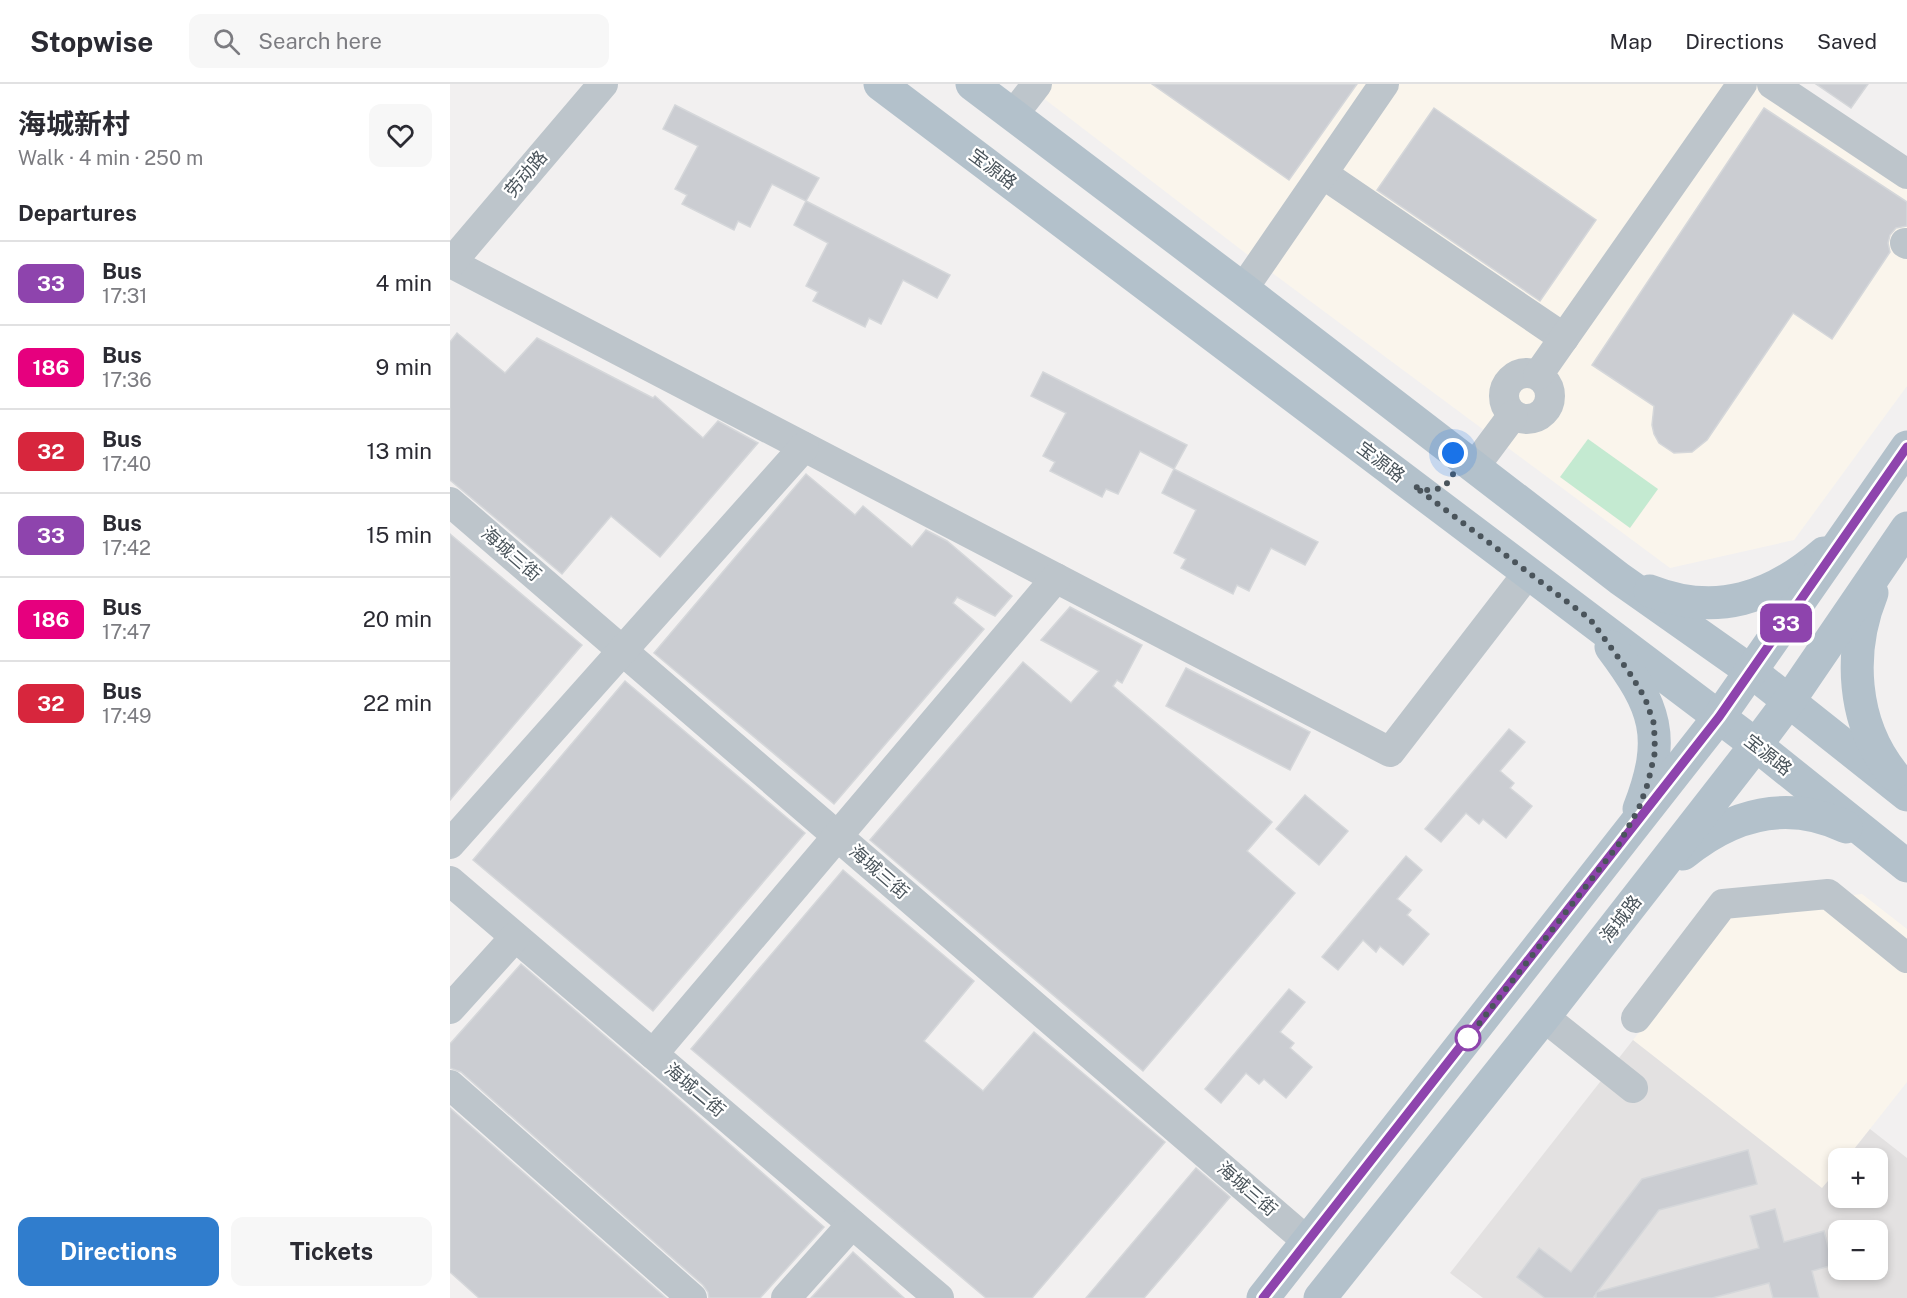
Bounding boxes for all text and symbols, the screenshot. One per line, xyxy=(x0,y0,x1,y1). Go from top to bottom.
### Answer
search box xyxy=(189,14,609,68)
text: Stopwise xyxy=(30,25,153,58)
icon: search xyxy=(210,25,243,58)
text: Search here xyxy=(258,28,382,54)
text: Map xyxy=(1610,29,1652,54)
text: Directions xyxy=(1685,29,1784,54)
text: Saved xyxy=(1817,29,1877,54)
button: heart xyxy=(369,104,432,167)
text: 海城新村 xyxy=(18,107,130,140)
street label: 宝源路 xyxy=(965,144,1021,193)
text: Walk · 4 min · 250 m xyxy=(18,146,203,170)
street label: 劳动路 xyxy=(500,146,551,201)
text: Departures xyxy=(18,200,137,226)
text: Bus xyxy=(102,258,142,284)
text: 4 min xyxy=(376,270,432,296)
text: 33 xyxy=(37,271,65,296)
text: 17:31 xyxy=(102,284,147,308)
text: Bus xyxy=(102,342,142,368)
text: 9 min xyxy=(376,354,432,380)
text: 186 xyxy=(33,355,69,380)
text: 17:36 xyxy=(102,368,152,392)
text: Bus xyxy=(102,426,142,452)
street label: 宝源路 xyxy=(1353,437,1409,486)
text: 13 min xyxy=(367,438,432,464)
your location xyxy=(1438,438,1468,468)
text: 32 xyxy=(37,439,65,464)
text: 17:40 xyxy=(102,452,151,476)
text: Bus xyxy=(102,510,142,536)
text: 15 min xyxy=(366,522,432,548)
street label: 海城三街 xyxy=(477,522,545,585)
text: 33 xyxy=(37,523,65,548)
text: 17:42 xyxy=(102,536,151,560)
text: Bus xyxy=(102,594,142,620)
line badge: 33 xyxy=(1759,604,1813,642)
text: 20 min xyxy=(363,606,432,632)
text: 186 xyxy=(33,607,69,632)
text: 33 xyxy=(1772,611,1800,636)
text: 17:47 xyxy=(102,620,151,644)
text: Bus xyxy=(102,678,142,704)
text: 22 min xyxy=(363,690,432,716)
text: 32 xyxy=(37,691,65,716)
text: 17:49 xyxy=(102,704,152,728)
street label: 宝源路 xyxy=(1741,730,1796,780)
street label: 海城三街 xyxy=(845,840,913,903)
street label: 海城路 xyxy=(1596,891,1646,946)
unlabelled marker xyxy=(1455,1025,1481,1051)
street label: 海城二街 xyxy=(661,1058,730,1121)
map controls xyxy=(1828,1148,1888,1280)
button: + xyxy=(1828,1148,1888,1208)
street label: 海城三街 xyxy=(1213,1157,1281,1220)
button: Directions xyxy=(18,1217,219,1286)
button: Tickets xyxy=(231,1217,432,1286)
button: − xyxy=(1828,1220,1888,1280)

